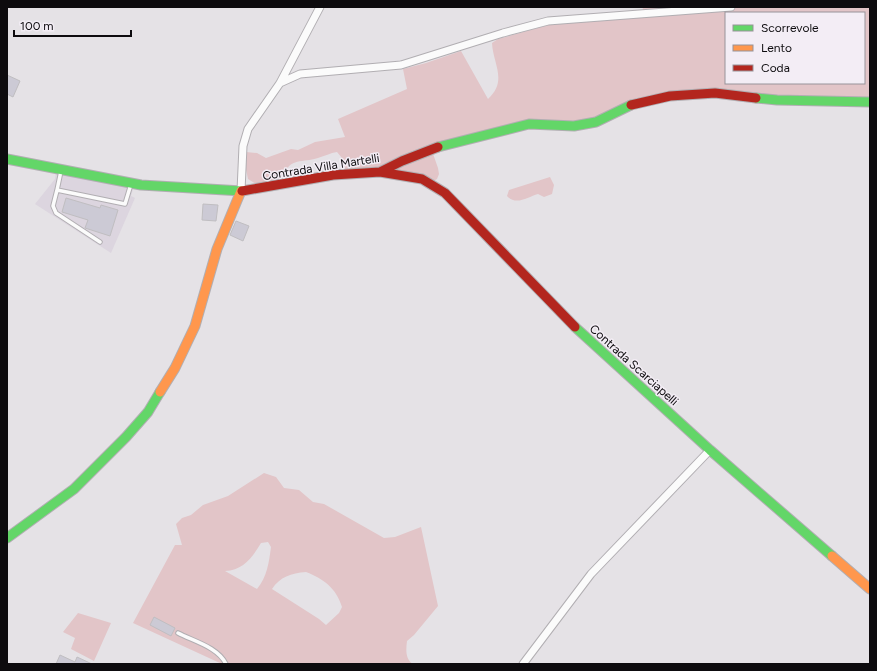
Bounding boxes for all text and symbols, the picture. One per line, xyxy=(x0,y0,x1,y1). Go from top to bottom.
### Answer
scale bar xyxy=(14,12,131,38)
legend xyxy=(725,12,865,84)
text: 100 m xyxy=(20,19,54,33)
text: Scorrevole xyxy=(761,21,819,35)
text: Lento xyxy=(761,41,792,55)
text: Coda xyxy=(761,61,790,75)
street label: Contrada Villa Martelli xyxy=(262,151,380,183)
street label: Contrada Scarciapelli xyxy=(587,322,681,408)

